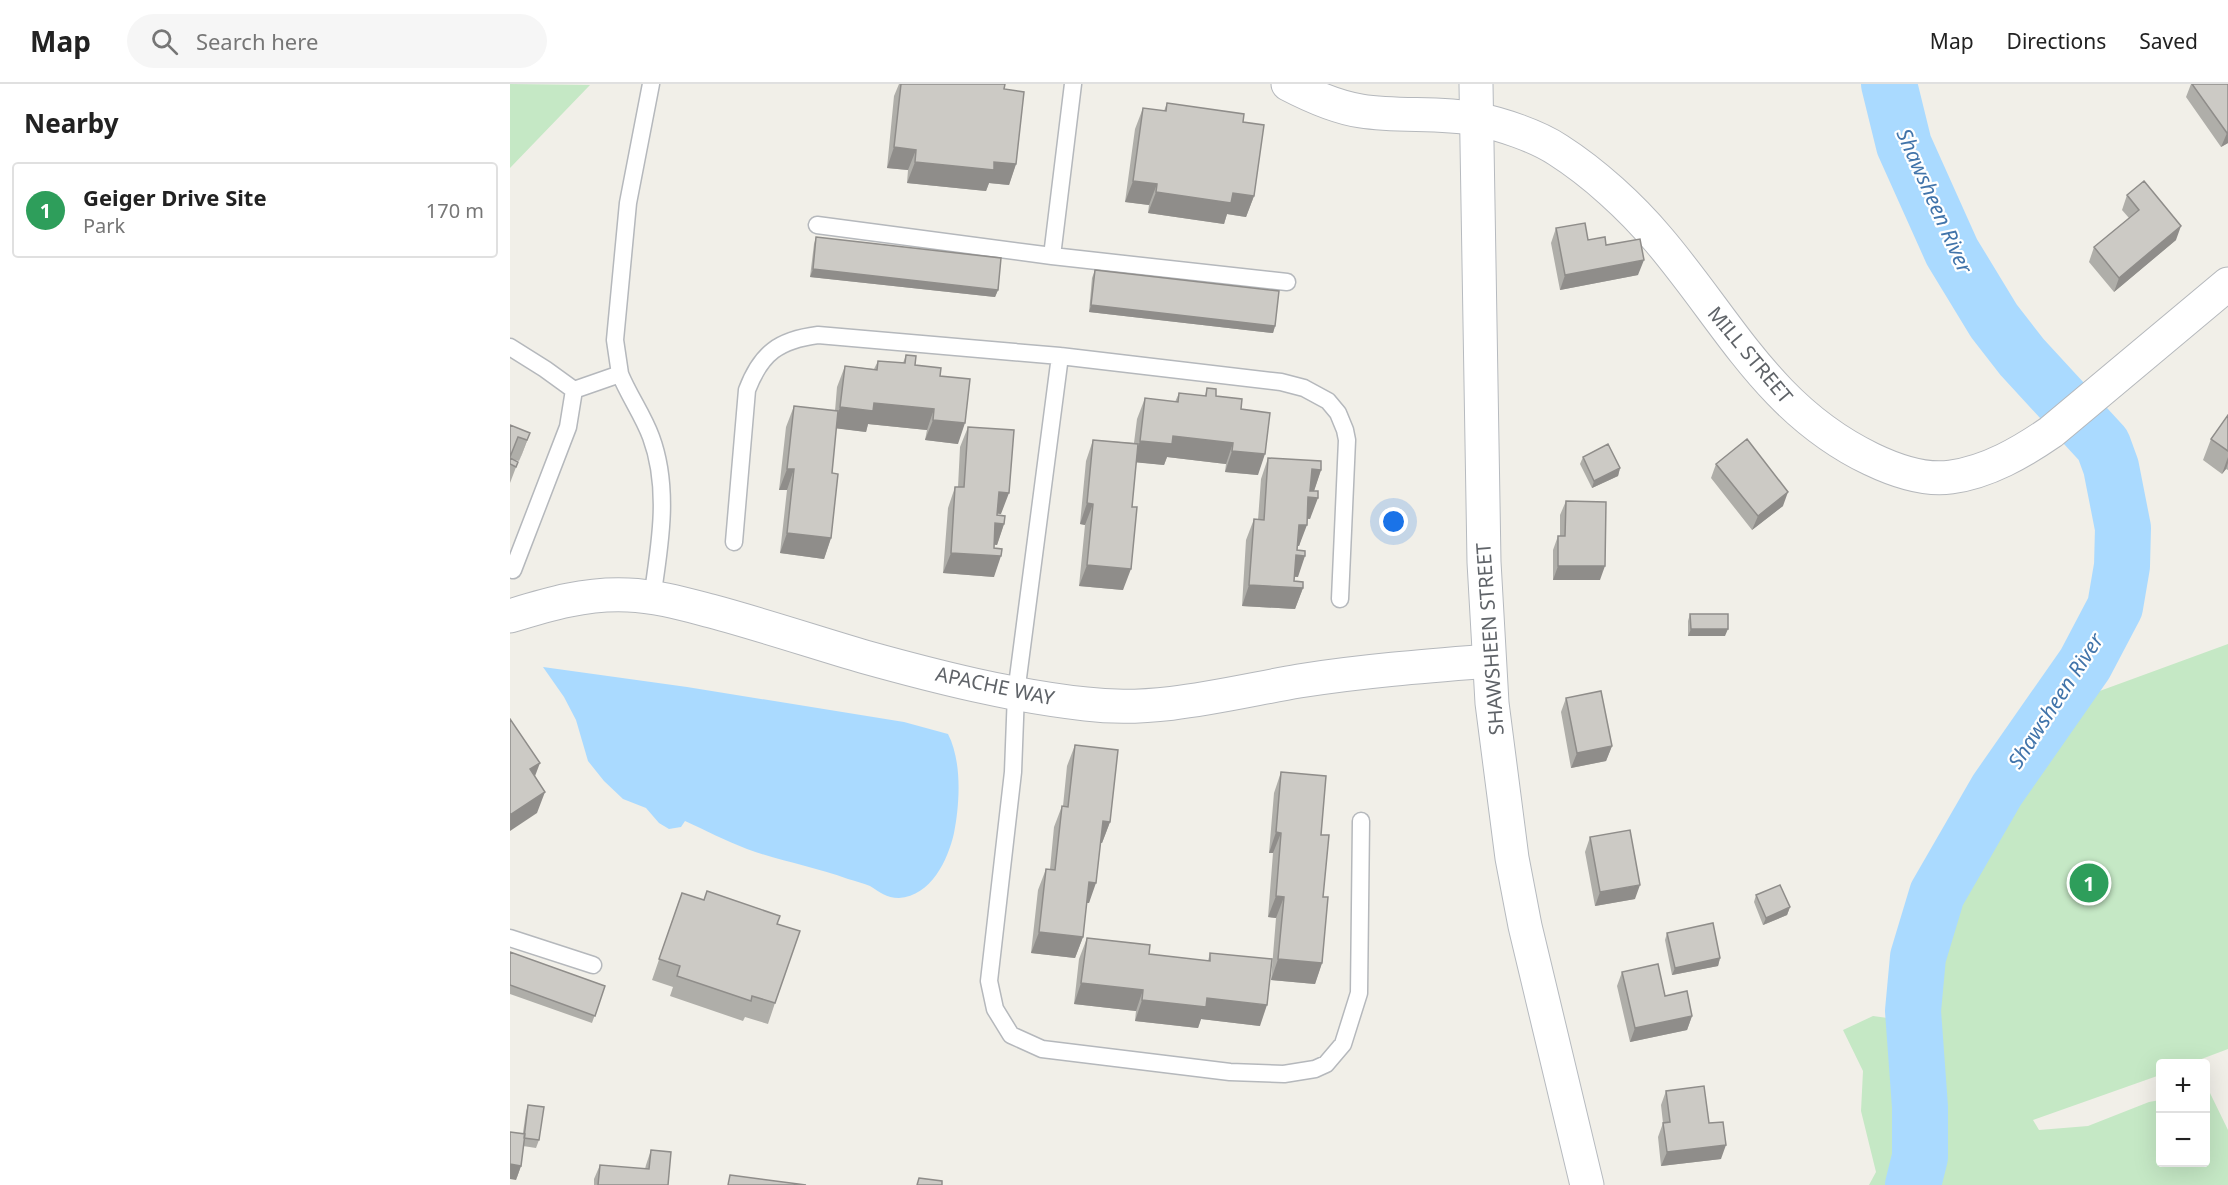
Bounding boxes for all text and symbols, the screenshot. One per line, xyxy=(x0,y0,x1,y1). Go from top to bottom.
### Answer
search box xyxy=(127,14,547,68)
text: Map xyxy=(30,22,91,60)
icon: search xyxy=(148,25,181,58)
text: Search here xyxy=(196,26,318,56)
text: Map xyxy=(1930,27,1974,55)
text: Directions xyxy=(2007,27,2106,55)
text: Saved xyxy=(2139,27,2198,55)
text: Nearby xyxy=(24,105,119,141)
water label: Shawsheen River xyxy=(1890,124,1980,279)
text: Geiger Drive Site xyxy=(83,182,267,212)
text: 1 xyxy=(40,197,51,224)
text: 170 m xyxy=(426,197,484,224)
text: Park xyxy=(83,212,125,239)
street label: MILL STREET xyxy=(1702,300,1799,409)
your location xyxy=(1379,507,1408,536)
street label: SHAWSHEEN STREET xyxy=(1469,542,1510,736)
water label: Shawsheen River xyxy=(2001,626,2110,773)
street label: APACHE WAY xyxy=(933,660,1058,711)
pin: 1 xyxy=(2070,860,2108,906)
map controls xyxy=(2156,1059,2210,1167)
button: + xyxy=(2156,1059,2210,1113)
button: − xyxy=(2156,1113,2210,1167)

